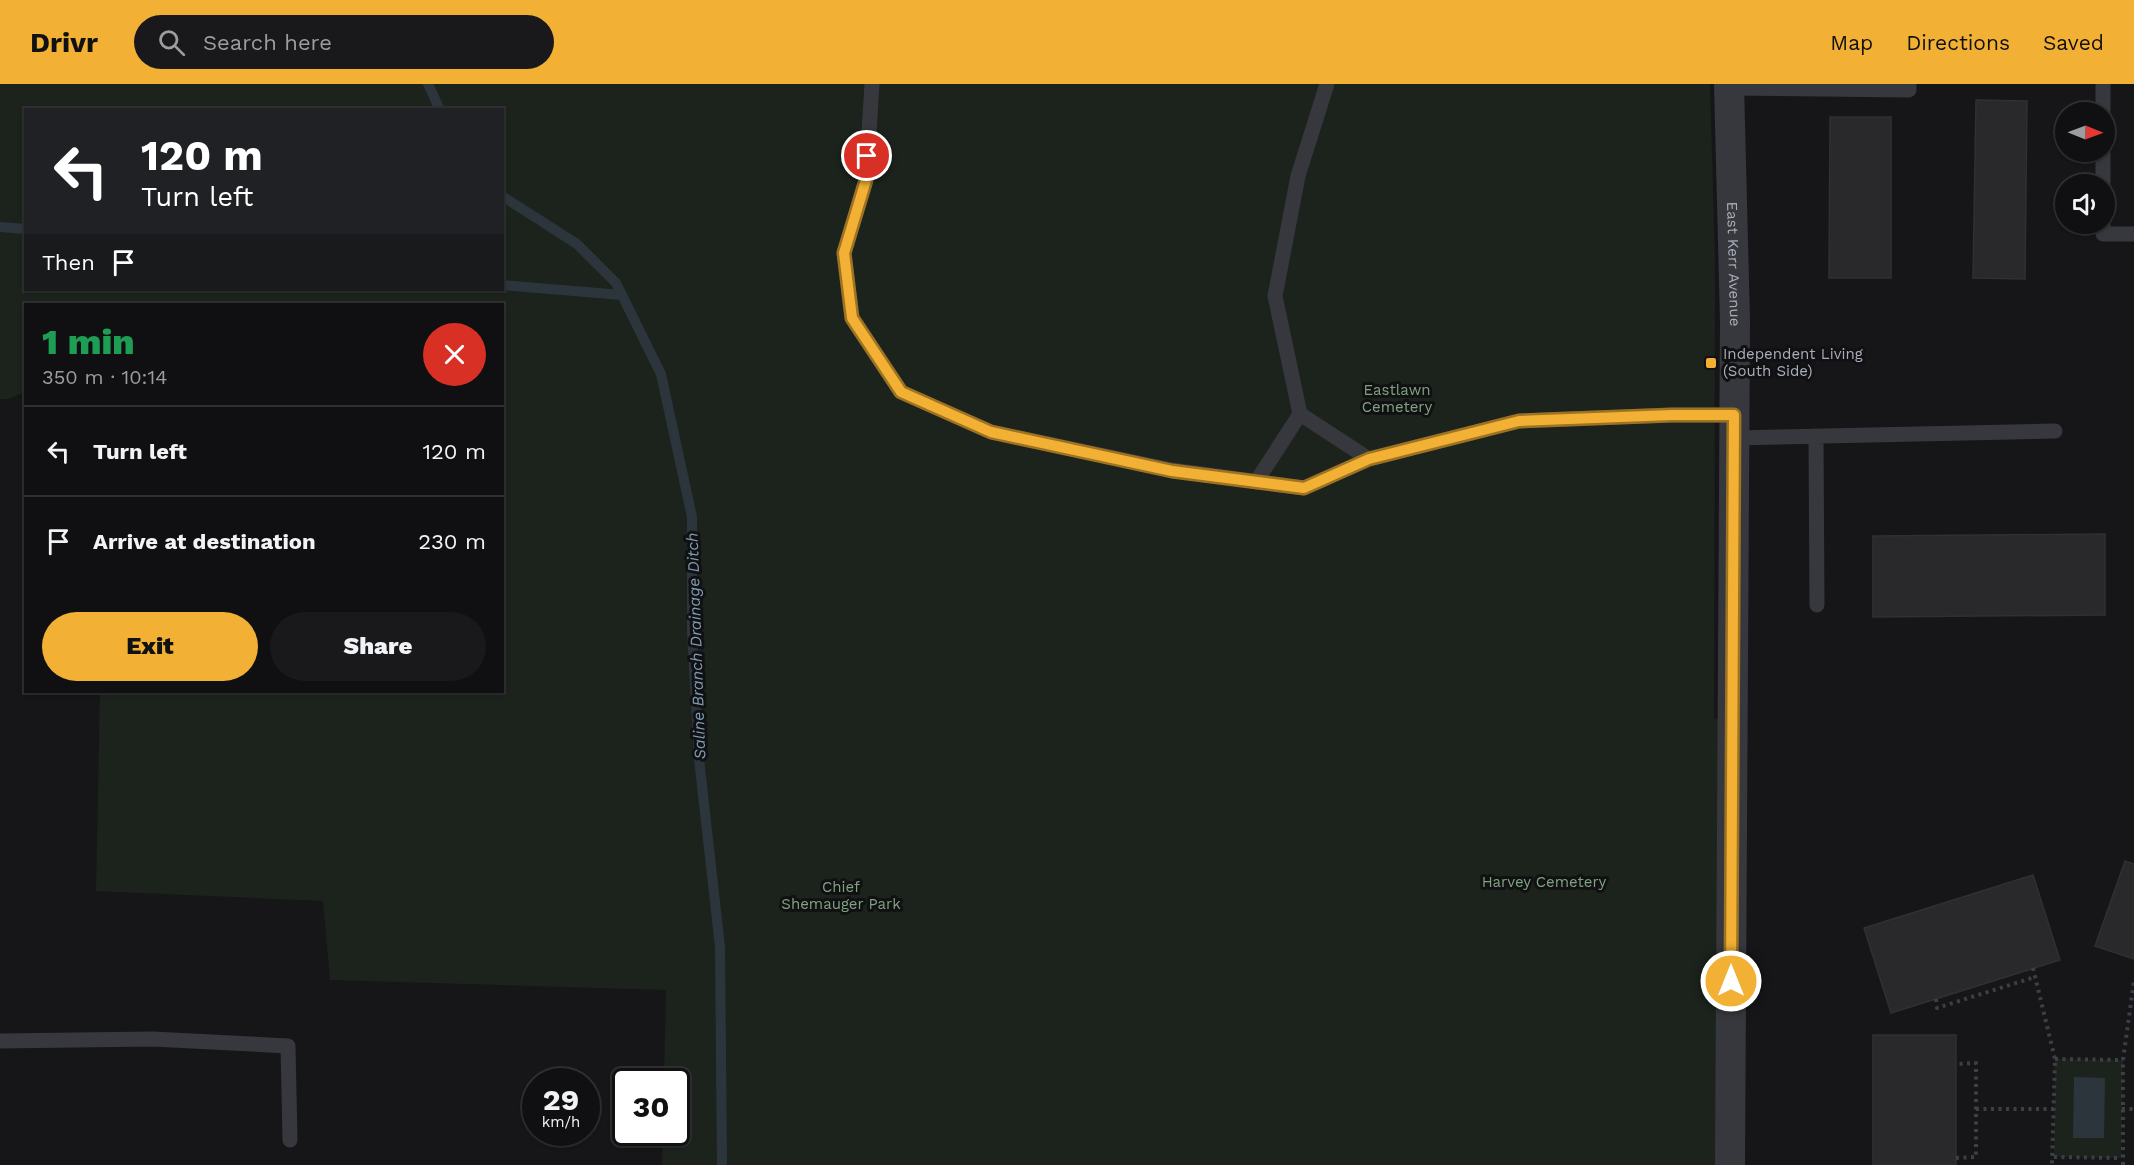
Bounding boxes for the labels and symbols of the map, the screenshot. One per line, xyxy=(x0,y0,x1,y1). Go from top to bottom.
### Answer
north arrow xyxy=(2055,102,2115,162)
pin xyxy=(841,130,892,181)
street label: East Kerr Avenue xyxy=(1723,201,1744,326)
place label: Independent Living (South Side) xyxy=(1723,345,1863,380)
marker: Independent Living (South Side) xyxy=(1704,356,1718,370)
park label: Eastlawn Cemetery xyxy=(1362,381,1432,416)
water label: Saline Branch Drainage Ditch xyxy=(683,532,709,760)
park label: Harvey Cemetery xyxy=(1482,873,1607,891)
park label: Chief Shemauger Park xyxy=(781,878,901,913)
position arrow xyxy=(1699,949,1763,1013)
speed limit sign: 30 xyxy=(612,1068,690,1146)

